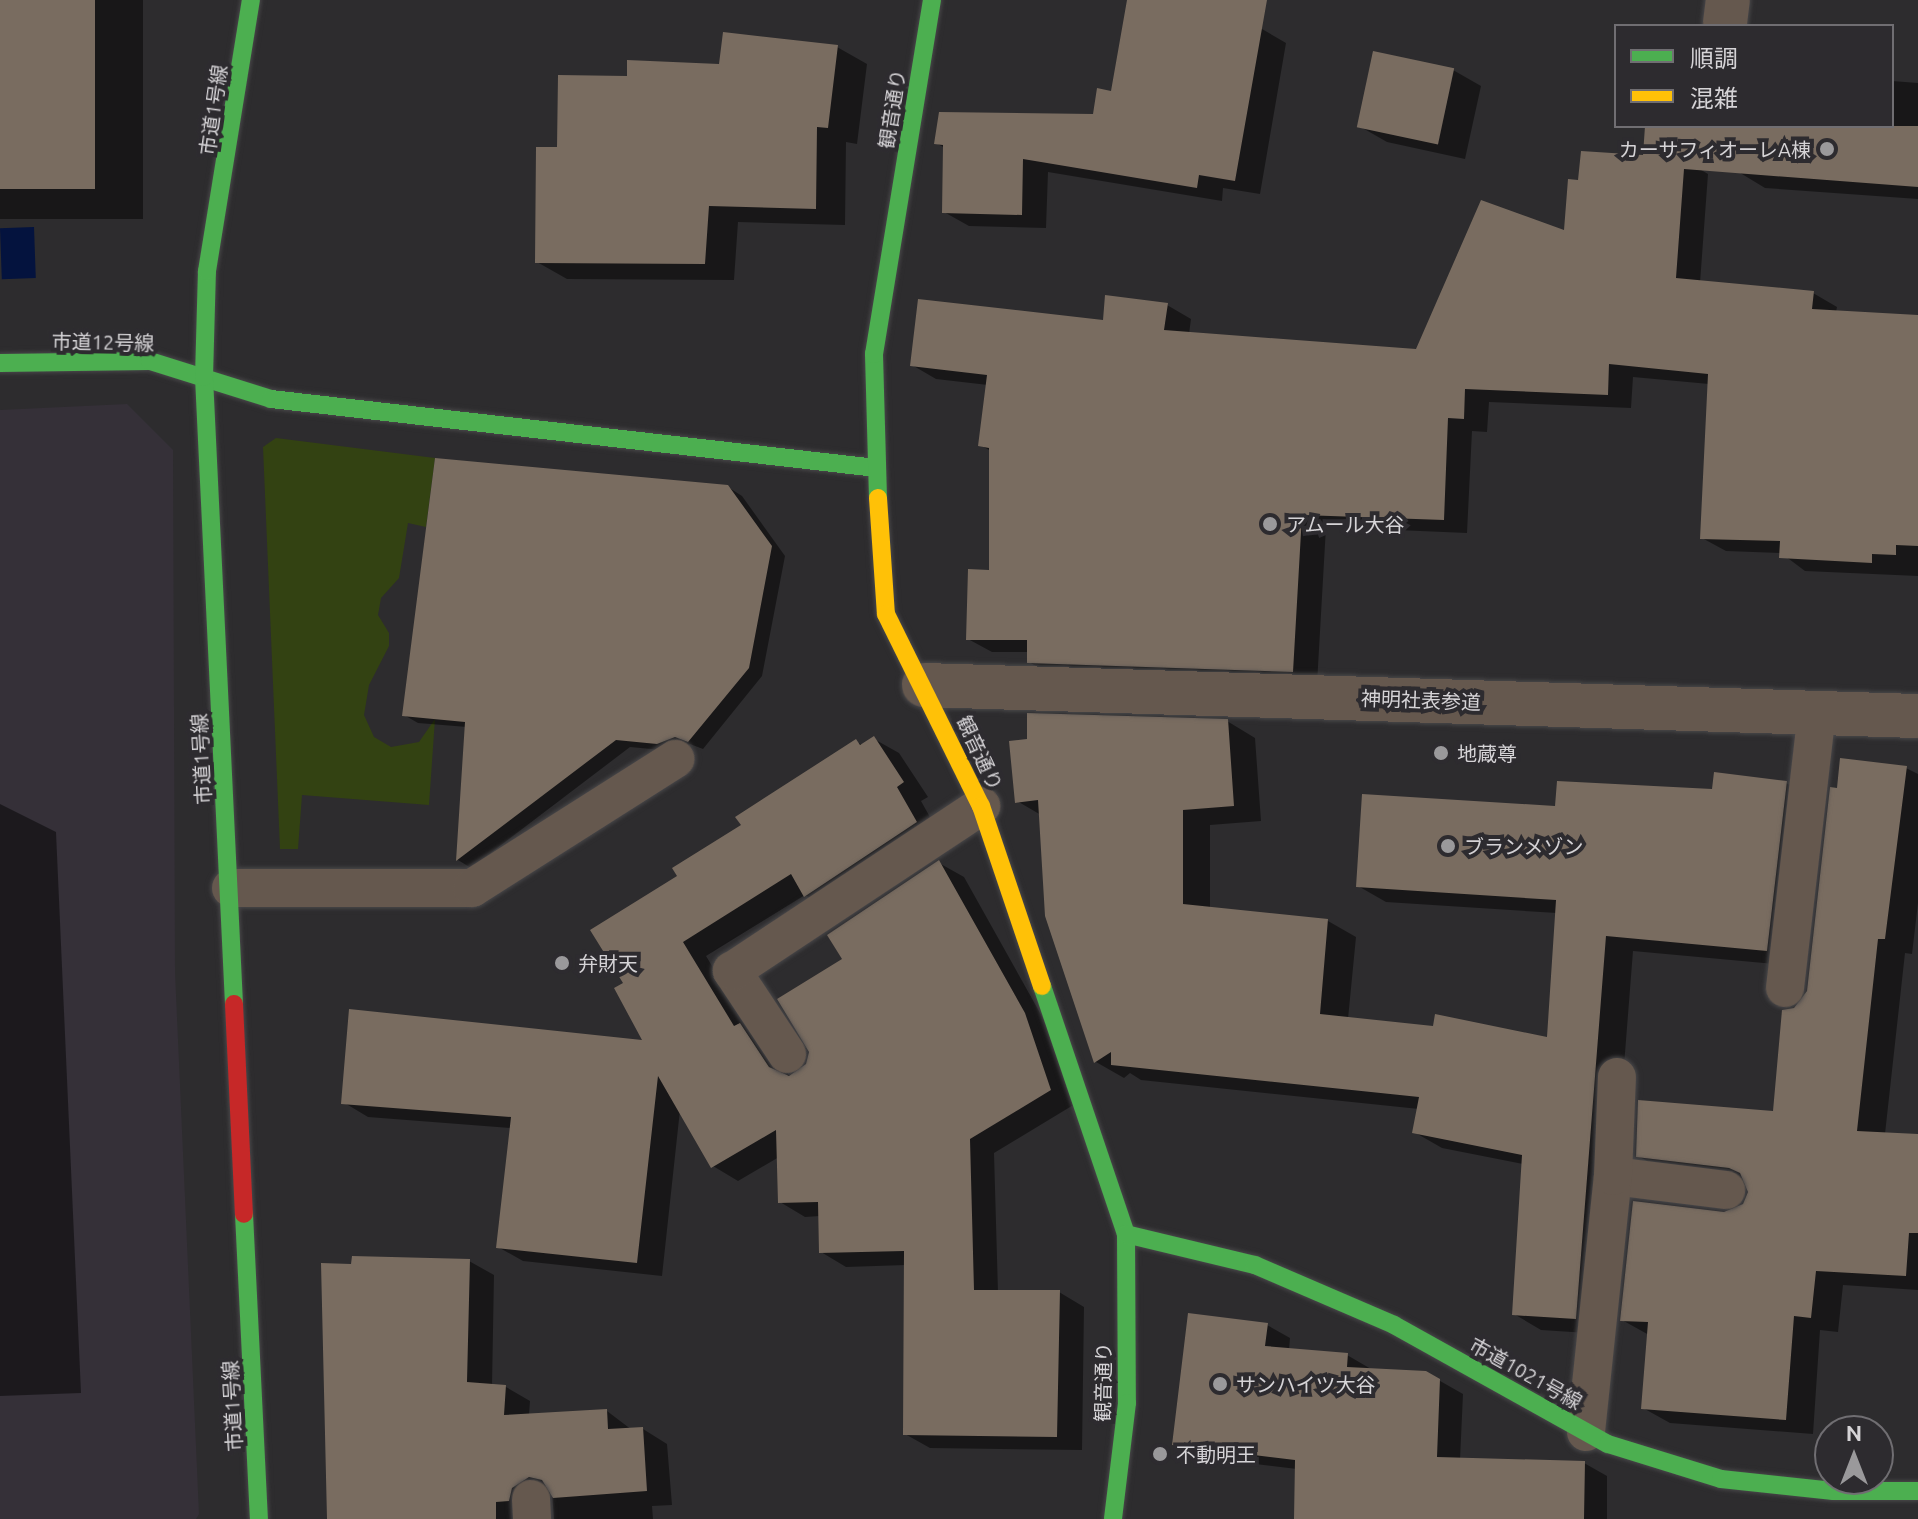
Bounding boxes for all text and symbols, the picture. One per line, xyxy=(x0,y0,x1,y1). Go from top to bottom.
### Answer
legend xyxy=(1614,24,1894,128)
text: 順調 xyxy=(1690,45,1738,72)
street label: 市道1号線 xyxy=(195,63,231,157)
street label: 観音通り xyxy=(874,68,910,150)
text: 混雑 xyxy=(1690,85,1738,112)
place label: カーサフィオーレA棟 xyxy=(1618,137,1811,161)
marker: カーサフィオーレA棟 xyxy=(1818,140,1836,158)
street label: 市道12号線 xyxy=(52,329,154,355)
place label: アムール大谷 xyxy=(1286,512,1406,536)
marker: アムール大谷 xyxy=(1261,515,1279,533)
street label: 神明社表参道 xyxy=(1361,686,1481,714)
street label: 観音通り xyxy=(952,712,1008,794)
street label: 市道1号線 xyxy=(187,713,215,805)
place label: 地蔵尊 xyxy=(1457,741,1517,765)
marker: 地蔵尊 xyxy=(1432,744,1450,762)
place label: ブランメゾン xyxy=(1464,834,1584,858)
marker: ブランメゾン xyxy=(1439,837,1457,855)
place label: 弁財天 xyxy=(578,951,638,975)
marker: 弁財天 xyxy=(553,954,571,972)
street label: 市道1021号線 xyxy=(1465,1332,1587,1414)
street label: 観音通り xyxy=(1090,1342,1116,1422)
street label: 市道1号線 xyxy=(218,1360,246,1452)
place label: サンハイツ大谷 xyxy=(1236,1372,1376,1396)
marker: サンハイツ大谷 xyxy=(1211,1375,1229,1393)
north arrow xyxy=(1814,1415,1894,1495)
text: N xyxy=(1846,1420,1862,1445)
place label: 不動明王 xyxy=(1176,1442,1256,1466)
marker: 不動明王 xyxy=(1151,1445,1169,1463)

